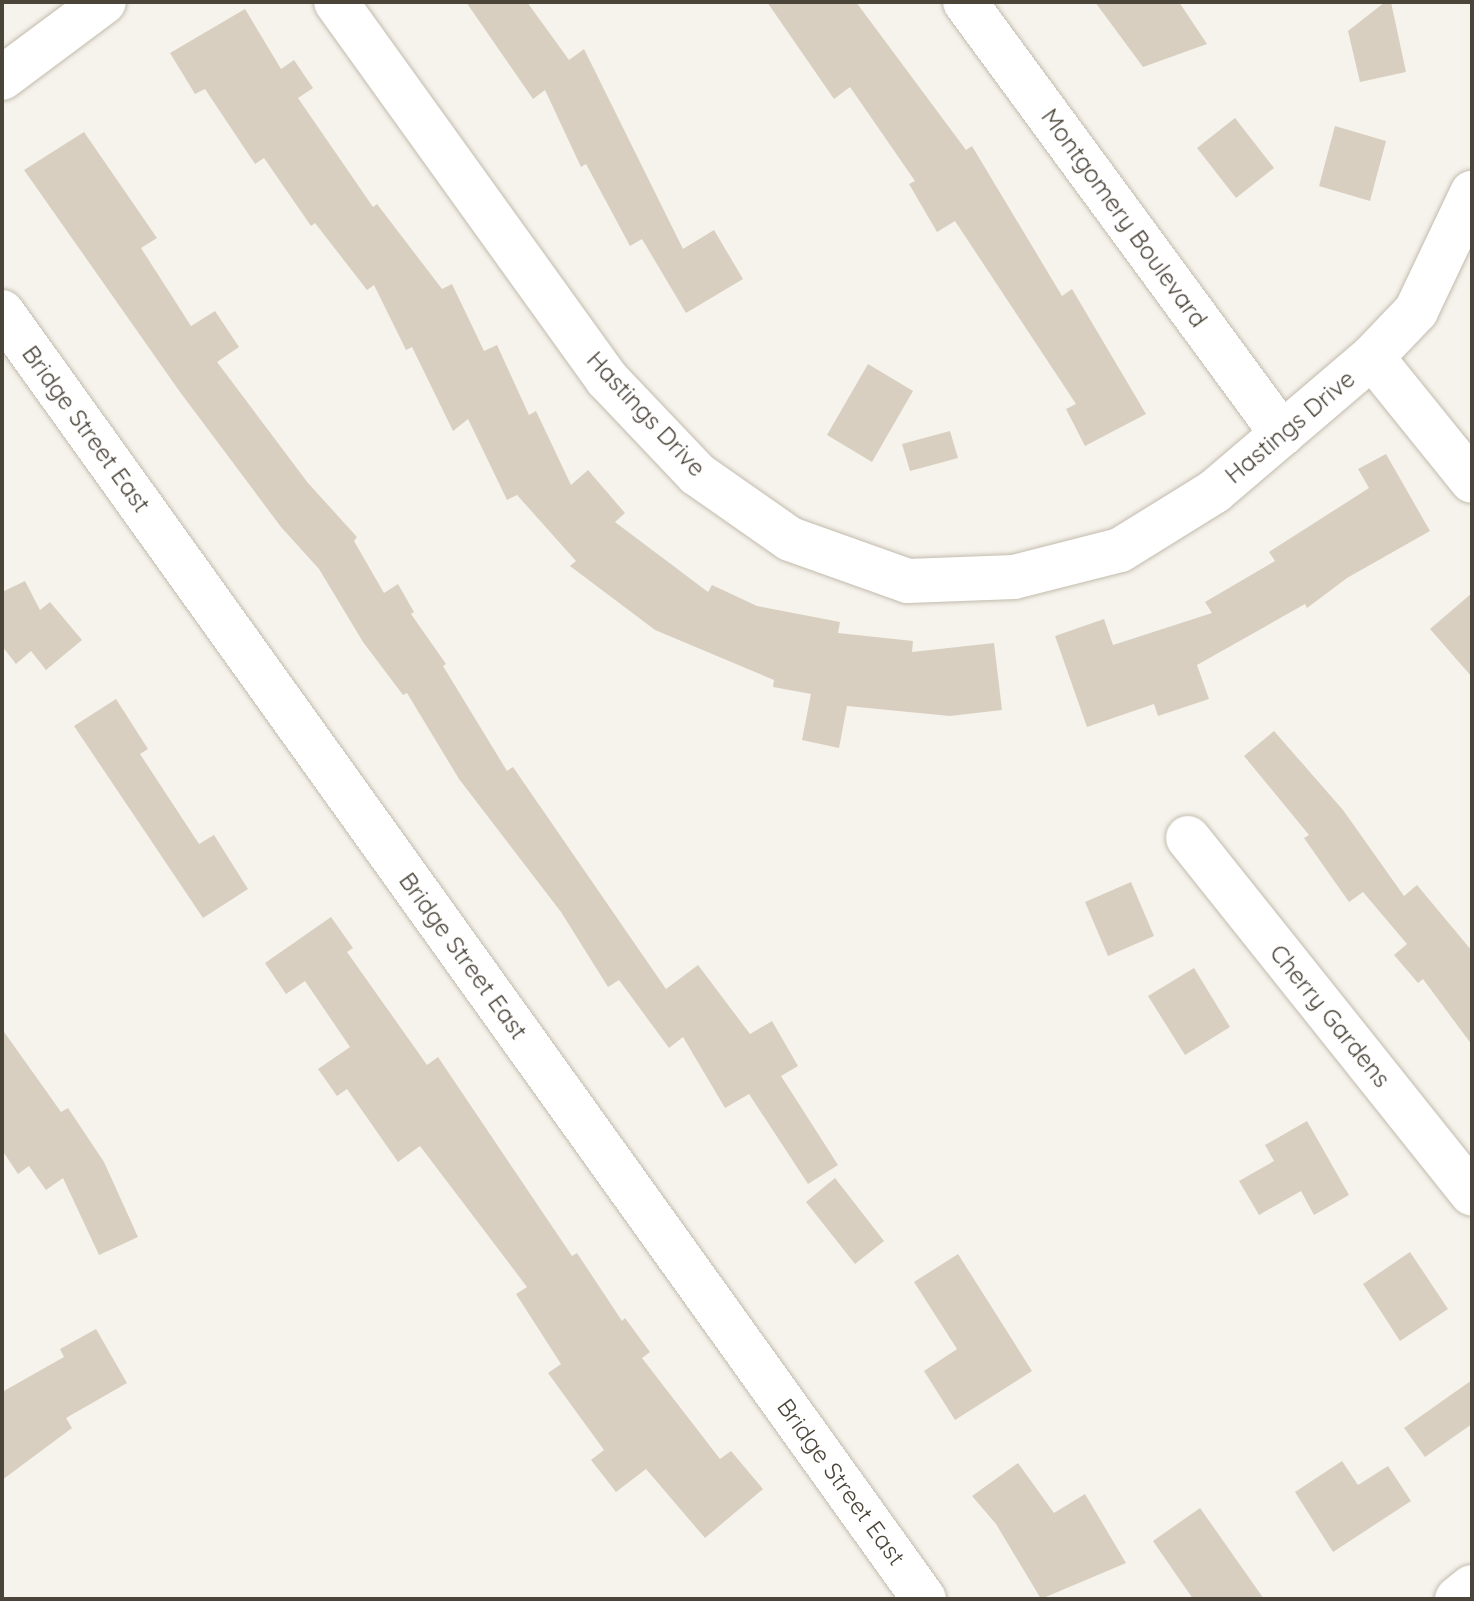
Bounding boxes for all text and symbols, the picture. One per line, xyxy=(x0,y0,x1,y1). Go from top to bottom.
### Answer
street label: Montgomery Boulevard xyxy=(1035,103,1213,333)
street label: Bridge Street East xyxy=(16,340,156,518)
street label: Hastings Drive xyxy=(581,345,711,483)
street label: Hastings Drive xyxy=(1219,364,1361,490)
street label: Bridge Street East xyxy=(393,867,533,1045)
street label: Cherry Gardens xyxy=(1264,939,1396,1093)
street label: Bridge Street East xyxy=(771,1393,911,1571)

